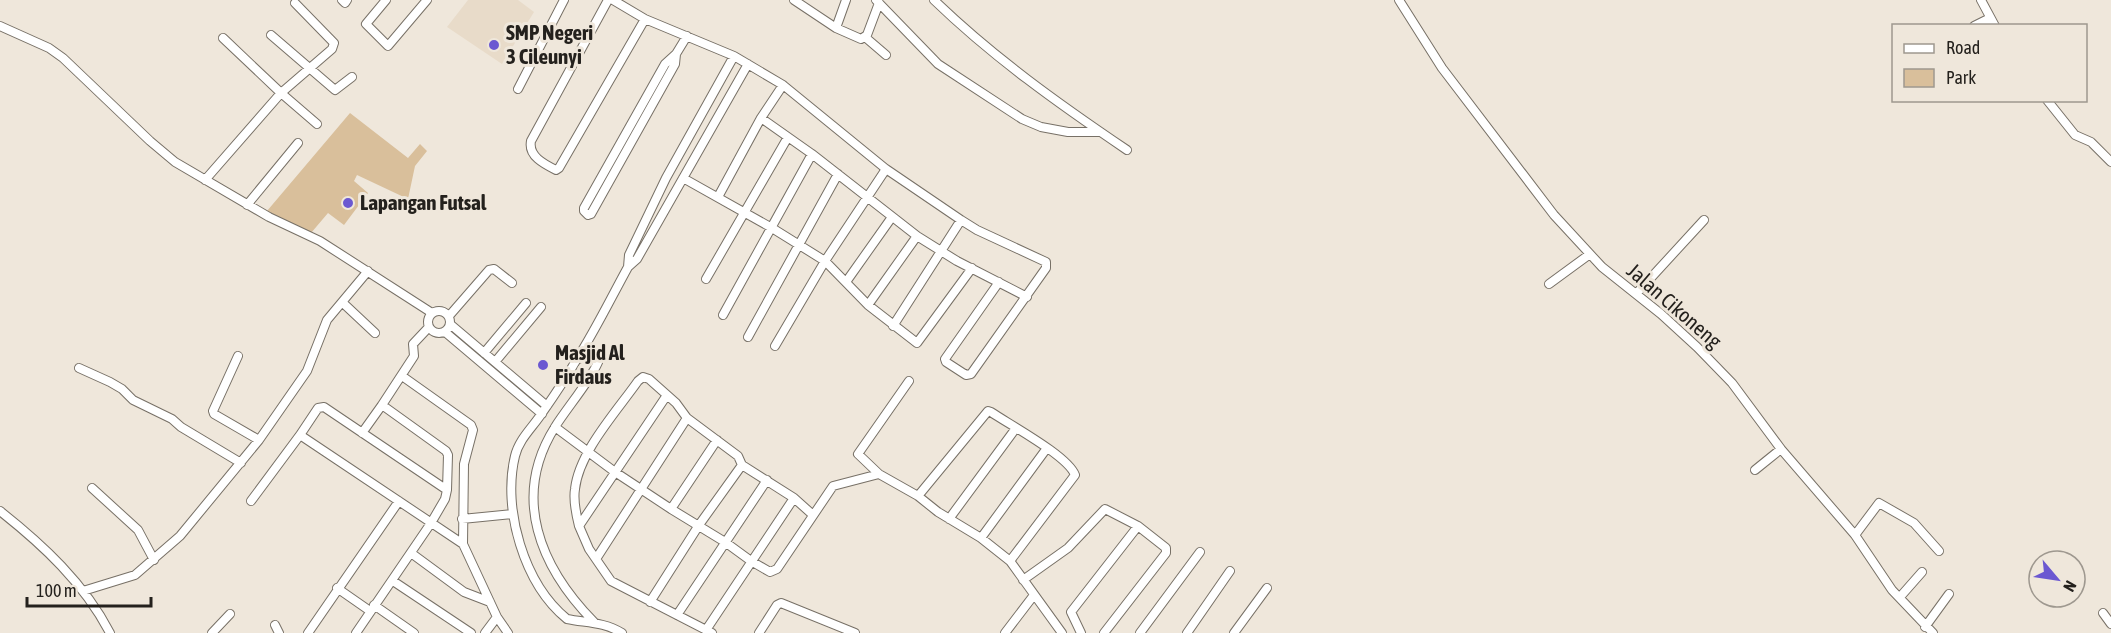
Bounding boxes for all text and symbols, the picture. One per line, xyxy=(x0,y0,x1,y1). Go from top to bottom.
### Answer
place label: SMP Negeri 3 Cileunyi xyxy=(506,20,593,68)
legend xyxy=(1892,24,2087,102)
text: Road xyxy=(1946,37,1980,58)
marker: SMP Negeri 3 Cileunyi xyxy=(487,38,501,52)
text: Park xyxy=(1946,67,1976,88)
place label: Lapangan Futsal xyxy=(360,190,487,214)
marker: Lapangan Futsal xyxy=(341,196,355,210)
street label: Jalan Cikoneng xyxy=(1623,258,1727,353)
place label: Masjid Al Firdaus xyxy=(555,340,625,388)
marker: Masjid Al Firdaus xyxy=(536,358,550,372)
north arrow xyxy=(2027,549,2087,609)
scale bar xyxy=(27,570,152,608)
text: N xyxy=(2060,578,2080,595)
text: 100 m xyxy=(36,580,77,601)

